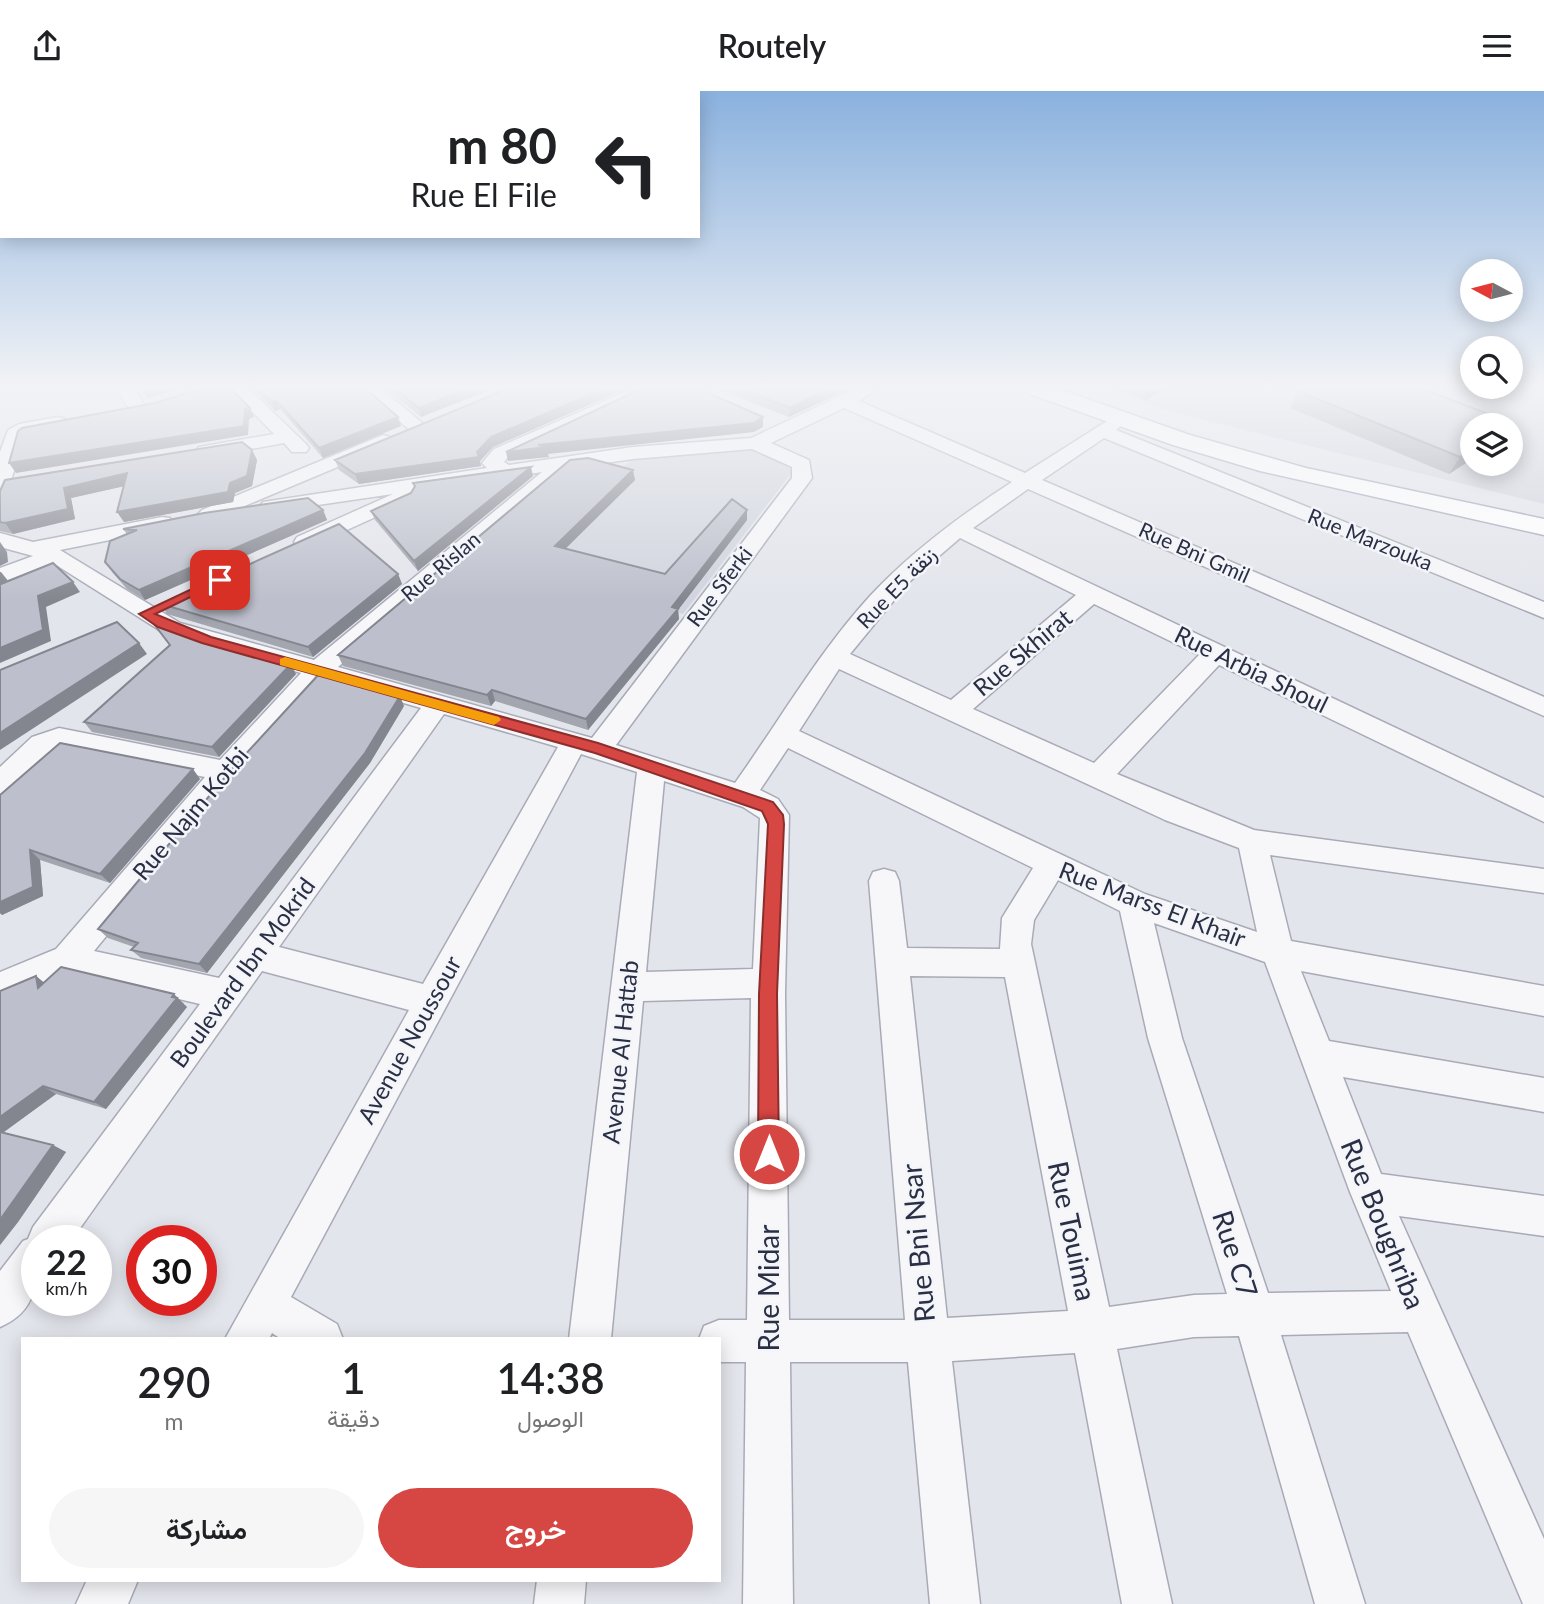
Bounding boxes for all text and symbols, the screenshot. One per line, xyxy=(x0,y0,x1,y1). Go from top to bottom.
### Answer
text: Routely xyxy=(718,26,826,65)
icon: share xyxy=(28,27,66,65)
icon: menu xyxy=(1478,27,1516,65)
text: 80 m xyxy=(447,116,557,174)
icon: left xyxy=(581,119,672,210)
text: Rue El File xyxy=(410,175,557,214)
north arrow xyxy=(1460,259,1522,322)
map controls xyxy=(1460,259,1523,476)
button: search xyxy=(1460,336,1523,399)
button: layers xyxy=(1460,413,1523,476)
street label: Rue Marzouka xyxy=(1305,502,1437,575)
street label: Rue Bni Gmil xyxy=(1135,516,1254,587)
street label: Rue Rislan xyxy=(396,526,485,606)
street label: Rue Sferki xyxy=(681,541,757,631)
street label: Rue E5 زنقة xyxy=(851,541,942,634)
pin xyxy=(190,550,250,610)
icon: arrive xyxy=(201,561,239,599)
street label: Rue Skhirat xyxy=(967,602,1078,701)
street label: Rue Arbia Shoul xyxy=(1170,619,1333,718)
street label: Rue Najm Kotbi xyxy=(126,741,254,885)
street label: Rue Marss El Khair xyxy=(1055,855,1250,953)
street label: Boulevard Ibn Mokrid xyxy=(163,872,320,1073)
street label: Avenue Noussour xyxy=(351,950,467,1128)
street label: Avenue Al Hattab xyxy=(595,959,644,1145)
position arrow xyxy=(732,1117,806,1191)
street label: Rue Boughriba xyxy=(1334,1134,1434,1314)
street label: Rue Touima xyxy=(1042,1158,1104,1304)
street label: Rue Bni Nsar xyxy=(893,1162,941,1324)
street label: Rue C7 xyxy=(1206,1206,1266,1301)
speed limit sign: 30 xyxy=(126,1225,217,1316)
street label: Rue Midar xyxy=(751,1225,785,1351)
text: 22 xyxy=(46,1240,87,1282)
text: km/h xyxy=(45,1277,88,1299)
text: 1 xyxy=(341,1353,366,1403)
text: 14:38 xyxy=(497,1353,605,1403)
text: 290 xyxy=(137,1357,210,1407)
text: دقيقة xyxy=(327,1404,380,1432)
text: الوصول xyxy=(517,1404,584,1432)
text: m xyxy=(164,1407,183,1435)
button: مشاركة xyxy=(49,1488,364,1568)
button: خروج xyxy=(378,1488,693,1568)

